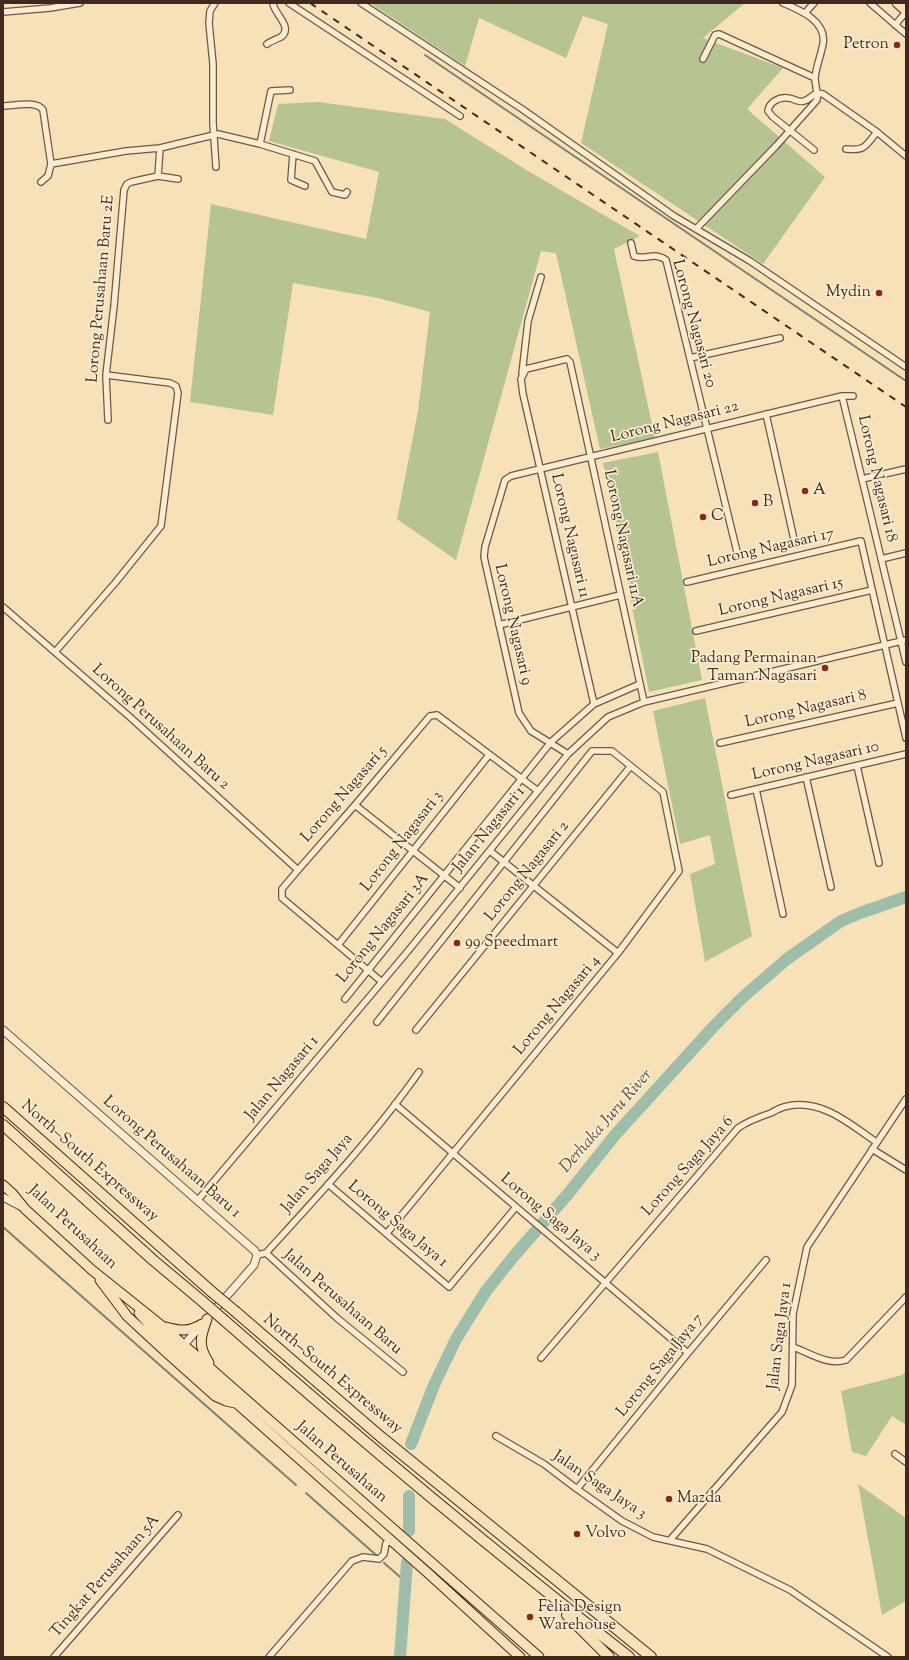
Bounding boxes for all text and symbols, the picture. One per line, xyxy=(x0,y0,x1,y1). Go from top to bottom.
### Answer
place label: Petron xyxy=(844,35,889,55)
marker: Petron xyxy=(892,40,902,50)
street label: Lorong Perusahaan Baru 2E xyxy=(84,194,120,384)
street label: Lorong Nagasari 20 xyxy=(667,258,719,390)
place label: Mydin xyxy=(826,283,871,303)
marker: Mydin xyxy=(874,288,884,298)
street label: Lorong Nagasari 22 xyxy=(609,398,741,448)
street label: Lorong Nagasari 18 xyxy=(852,414,900,544)
street label: Lorong Nagasari 11A xyxy=(598,469,646,609)
street label: Lorong Nagasari 11 xyxy=(545,472,593,600)
place label: A xyxy=(813,481,826,501)
marker: A xyxy=(800,486,810,496)
place label: B xyxy=(763,493,773,513)
marker: B xyxy=(750,498,760,508)
place label: C xyxy=(711,507,724,527)
marker: C xyxy=(698,512,708,522)
street label: Lorong Nagasari 17 xyxy=(706,525,836,573)
street label: Lorong Nagasari 9 xyxy=(489,562,535,688)
street label: Lorong Nagasari 15 xyxy=(717,574,845,622)
place label: Padang Permainan Taman Nagasari xyxy=(691,649,817,687)
street label: Lorong Perusahaan Baru 2 xyxy=(87,661,233,795)
marker: Padang Permainan Taman Nagasari xyxy=(820,663,830,673)
street label: Lorong Nagasari 8 xyxy=(743,687,869,733)
street label: Lorong Nagasari 10 xyxy=(751,738,881,786)
street label: Lorong Nagasari 5 xyxy=(298,743,392,847)
street label: Jalan Nagasari 1 xyxy=(450,783,530,877)
street label: Lorong Nagasari 3 xyxy=(358,788,448,896)
street label: Lorong Nagasari 2 xyxy=(482,818,574,926)
street label: Lorong Nagasari 3A xyxy=(334,870,434,988)
place label: 99 Speedmart xyxy=(465,933,558,953)
marker: 99 Speedmart xyxy=(452,938,462,948)
street label: Lorong Nagasari 4 xyxy=(511,952,605,1060)
street label: Jalan Nagasari 1 xyxy=(242,1033,324,1125)
water label: Derhaka Juru River xyxy=(556,1066,658,1178)
street label: Lorong Perusahaan Baru 1 xyxy=(98,1093,244,1223)
street label: North–South Expressway xyxy=(16,1097,162,1227)
street label: Lorong Saga Jaya 6 xyxy=(639,1113,739,1221)
street label: Jalan Saga Jaya xyxy=(278,1130,358,1218)
street label: Lorong Saga Jaya 3 xyxy=(496,1170,604,1266)
street label: Lorong Saga Jaya 1 xyxy=(343,1177,451,1273)
street label: Jalan Perusahaan xyxy=(23,1182,121,1274)
street label: Jalan Perusahaan Baru xyxy=(279,1246,405,1360)
street label: Jalan Saga Jaya 1 xyxy=(765,1281,797,1391)
street label: Lorong Saga Jaya 7 xyxy=(613,1310,709,1422)
street label: North–South Expressway xyxy=(258,1311,406,1439)
street label: Jalan Perusahaan xyxy=(291,1418,391,1508)
street label: Jalan Saga Jaya 3 xyxy=(548,1448,650,1524)
place label: Mazda xyxy=(677,1489,722,1509)
marker: Mazda xyxy=(664,1494,674,1504)
street label: Tingkat Perusahaan 5A xyxy=(47,1511,165,1643)
place label: Volvo xyxy=(585,1524,626,1544)
marker: Volvo xyxy=(572,1529,582,1539)
place label: Felia Design Warehouse xyxy=(538,1598,622,1636)
marker: Felia Design Warehouse xyxy=(525,1612,535,1622)

